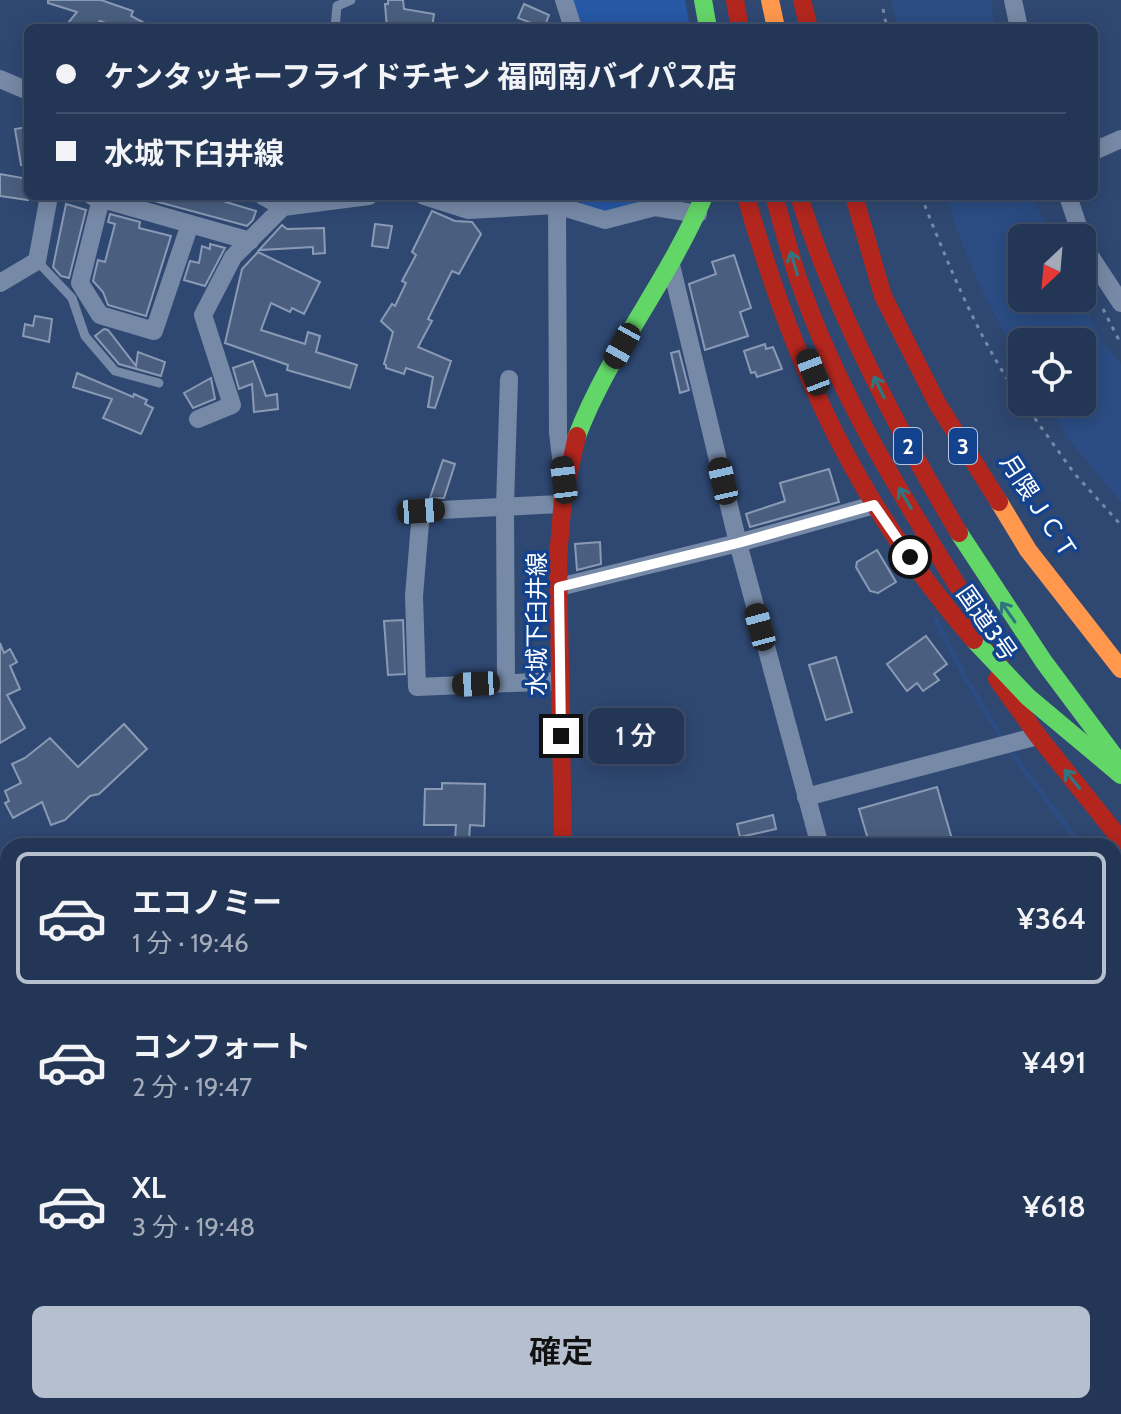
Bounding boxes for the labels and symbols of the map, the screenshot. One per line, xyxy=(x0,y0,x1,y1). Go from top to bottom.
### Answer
north arrow xyxy=(1008,224,1096,312)
one-way arrow xyxy=(786,251,801,277)
car xyxy=(600,319,644,373)
car xyxy=(793,345,833,399)
one-way arrow xyxy=(871,376,886,400)
road number: 2 xyxy=(894,428,922,464)
road number: 3 xyxy=(949,428,977,464)
street label: 月隈ＪＣＴ xyxy=(994,449,1084,565)
car xyxy=(549,455,579,505)
car xyxy=(706,455,740,507)
one-way arrow xyxy=(896,487,912,510)
car xyxy=(396,497,446,525)
route start xyxy=(892,539,928,575)
street label: 水城下臼井線 xyxy=(522,552,551,696)
street label: 国道3号 xyxy=(951,580,1023,666)
car xyxy=(742,601,778,653)
one-way arrow xyxy=(1000,602,1017,624)
car xyxy=(451,671,501,697)
callout: 1 分 xyxy=(589,708,685,764)
route end xyxy=(543,718,579,754)
one-way arrow xyxy=(1064,769,1081,790)

